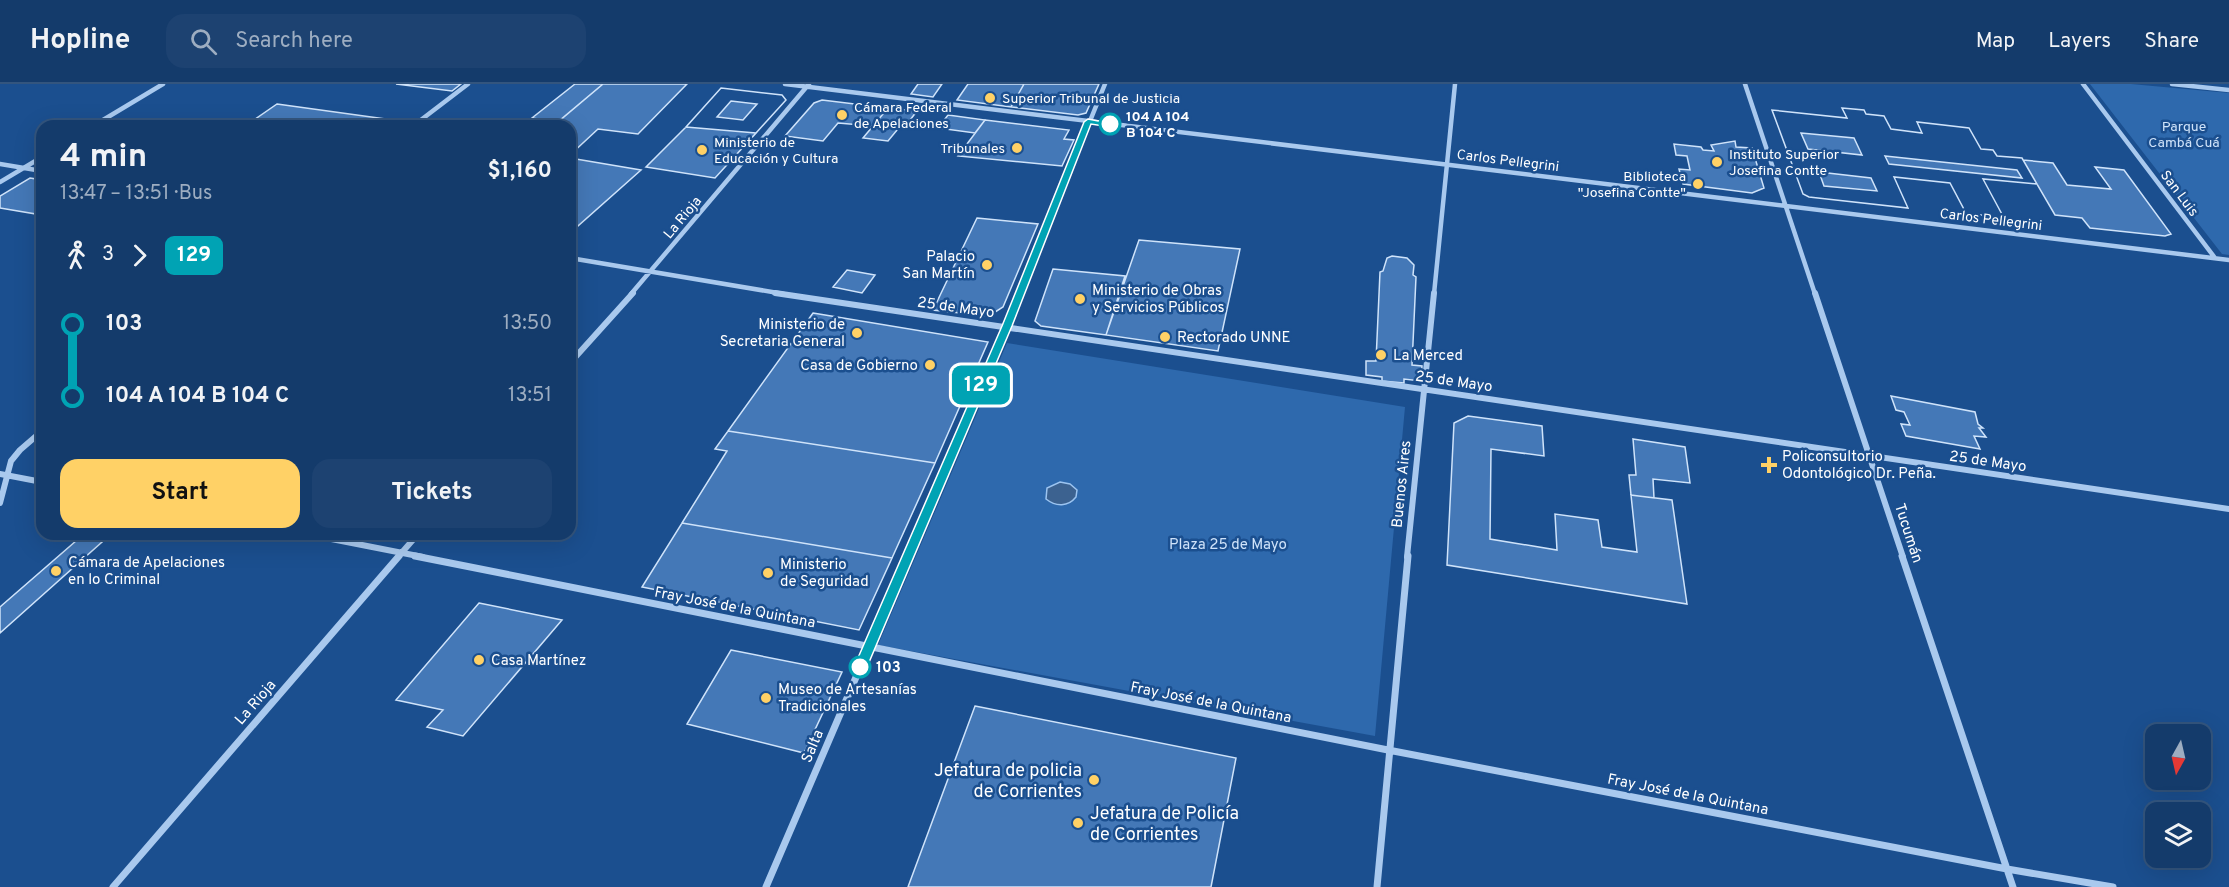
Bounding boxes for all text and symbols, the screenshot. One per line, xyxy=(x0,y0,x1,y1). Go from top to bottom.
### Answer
search box xyxy=(166,14,586,68)
text: Hopline xyxy=(30,23,130,59)
icon: search xyxy=(187,25,220,58)
text: Search here xyxy=(235,28,353,55)
text: Map xyxy=(1976,28,2015,55)
text: Layers xyxy=(2048,28,2111,55)
text: Share xyxy=(2144,28,2199,55)
marker: Superior Tribunal de Justicia xyxy=(983,91,997,105)
place label: Superior Tribunal de Justicia xyxy=(1002,91,1180,108)
place label: Cámara Federal de Apelaciones xyxy=(854,100,952,133)
marker: Cámara Federal de Apelaciones xyxy=(835,108,849,122)
place label: 104 A 104 B 104 C xyxy=(1126,109,1190,142)
marker: 104 A 104 B 104 C xyxy=(1099,113,1121,135)
park label: Parque Cambá Cuá xyxy=(2148,119,2220,152)
place label: Ministerio de Educación y Cultura xyxy=(714,135,838,168)
text: 4 min xyxy=(60,137,147,179)
place label: Tribunales xyxy=(940,141,1005,158)
marker: Tribunales xyxy=(1010,141,1024,155)
marker: Ministerio de Educación y Cultura xyxy=(695,143,709,157)
street label: Carlos Pellegrini xyxy=(1456,147,1560,176)
place label: Instituto Superior Josefina Contte xyxy=(1729,147,1840,180)
marker: Instituto Superior Josefina Contte xyxy=(1710,155,1724,169)
text: $1,160 xyxy=(487,158,552,185)
street label: San Luis xyxy=(2156,168,2202,220)
place label: Biblioteca "Josefina Contte" xyxy=(1578,169,1686,202)
marker: Biblioteca "Josefina Contte" xyxy=(1691,177,1705,191)
text: 13:47 – 13:51 · Bus xyxy=(60,181,213,207)
street label: La Rioja xyxy=(661,193,706,243)
street label: Carlos Pellegrini xyxy=(1939,206,2043,235)
icon: walk xyxy=(60,239,93,272)
icon: forward xyxy=(123,239,156,272)
text: 3 xyxy=(102,242,114,268)
text: 129 xyxy=(177,242,211,269)
place label: Palacio San Martín xyxy=(902,248,975,284)
marker: Palacio San Martín xyxy=(980,258,994,272)
place label: Ministerio de Obras y Servicios Públicos xyxy=(1092,282,1225,318)
marker: Ministerio de Obras y Servicios Públicos xyxy=(1073,292,1087,306)
street label: 25 de Mayo xyxy=(916,294,996,323)
text: 103 xyxy=(106,311,142,338)
text: 13:50 xyxy=(503,311,552,337)
place label: Ministerio de Secretaria General xyxy=(720,316,845,352)
marker: Ministerio de Secretaria General xyxy=(850,326,864,340)
place label: Rectorado UNNE xyxy=(1177,329,1291,348)
marker: Rectorado UNNE xyxy=(1158,330,1172,344)
place label: La Merced xyxy=(1393,347,1463,366)
marker: La Merced xyxy=(1374,348,1388,362)
place label: Casa de Gobierno xyxy=(800,357,918,376)
marker: Casa de Gobierno xyxy=(923,358,937,372)
line badge: 129 xyxy=(946,366,1016,404)
street label: 25 de Mayo xyxy=(1414,368,1494,397)
text: 129 xyxy=(964,372,998,399)
text: 104 A 104 B 104 C xyxy=(106,383,289,410)
text: 13:51 xyxy=(508,383,552,409)
street label: Buenos Aires xyxy=(1388,440,1417,529)
place label: Policonsultorio Odontológico Dr. Peña. xyxy=(1782,448,1936,484)
street label: 25 de Mayo xyxy=(1948,448,2028,477)
marker: Policonsultorio Odontológico Dr. Peña. xyxy=(1760,456,1778,474)
button: Start xyxy=(60,459,300,528)
button: Tickets xyxy=(312,459,552,528)
street label: Tucumán xyxy=(1889,501,1926,566)
park label: Plaza 25 de Mayo xyxy=(1169,536,1287,555)
place label: Cámara de Apelaciones en lo Criminal xyxy=(68,554,225,590)
place label: Ministerio de Seguridad xyxy=(780,556,869,592)
marker: Cámara de Apelaciones en lo Criminal xyxy=(49,564,63,578)
marker: Ministerio de Seguridad xyxy=(761,566,775,580)
street label: Fray José de la Quintana xyxy=(652,584,817,633)
place label: Casa Martínez xyxy=(491,652,586,671)
marker: Casa Martínez xyxy=(472,653,486,667)
marker: 103 xyxy=(849,656,871,678)
place label: 103 xyxy=(876,659,901,678)
street label: La Rioja xyxy=(231,677,281,729)
street label: Fray José de la Quintana xyxy=(1128,679,1293,728)
place label: Museo de Artesanías Tradicionales xyxy=(778,681,917,717)
marker: Museo de Artesanías Tradicionales xyxy=(759,691,773,705)
north arrow xyxy=(2145,724,2211,790)
map controls xyxy=(2145,724,2211,868)
street label: Salta xyxy=(798,727,829,766)
place label: Jefatura de policia de Corrientes xyxy=(934,760,1082,804)
street label: Fray José de la Quintana xyxy=(1605,771,1770,820)
marker: Jefatura de policia de Corrientes xyxy=(1087,773,1101,787)
button: layers xyxy=(2145,802,2211,868)
place label: Jefatura de Policía de Corrientes xyxy=(1090,803,1239,847)
marker: Jefatura de Policía de Corrientes xyxy=(1071,816,1085,830)

